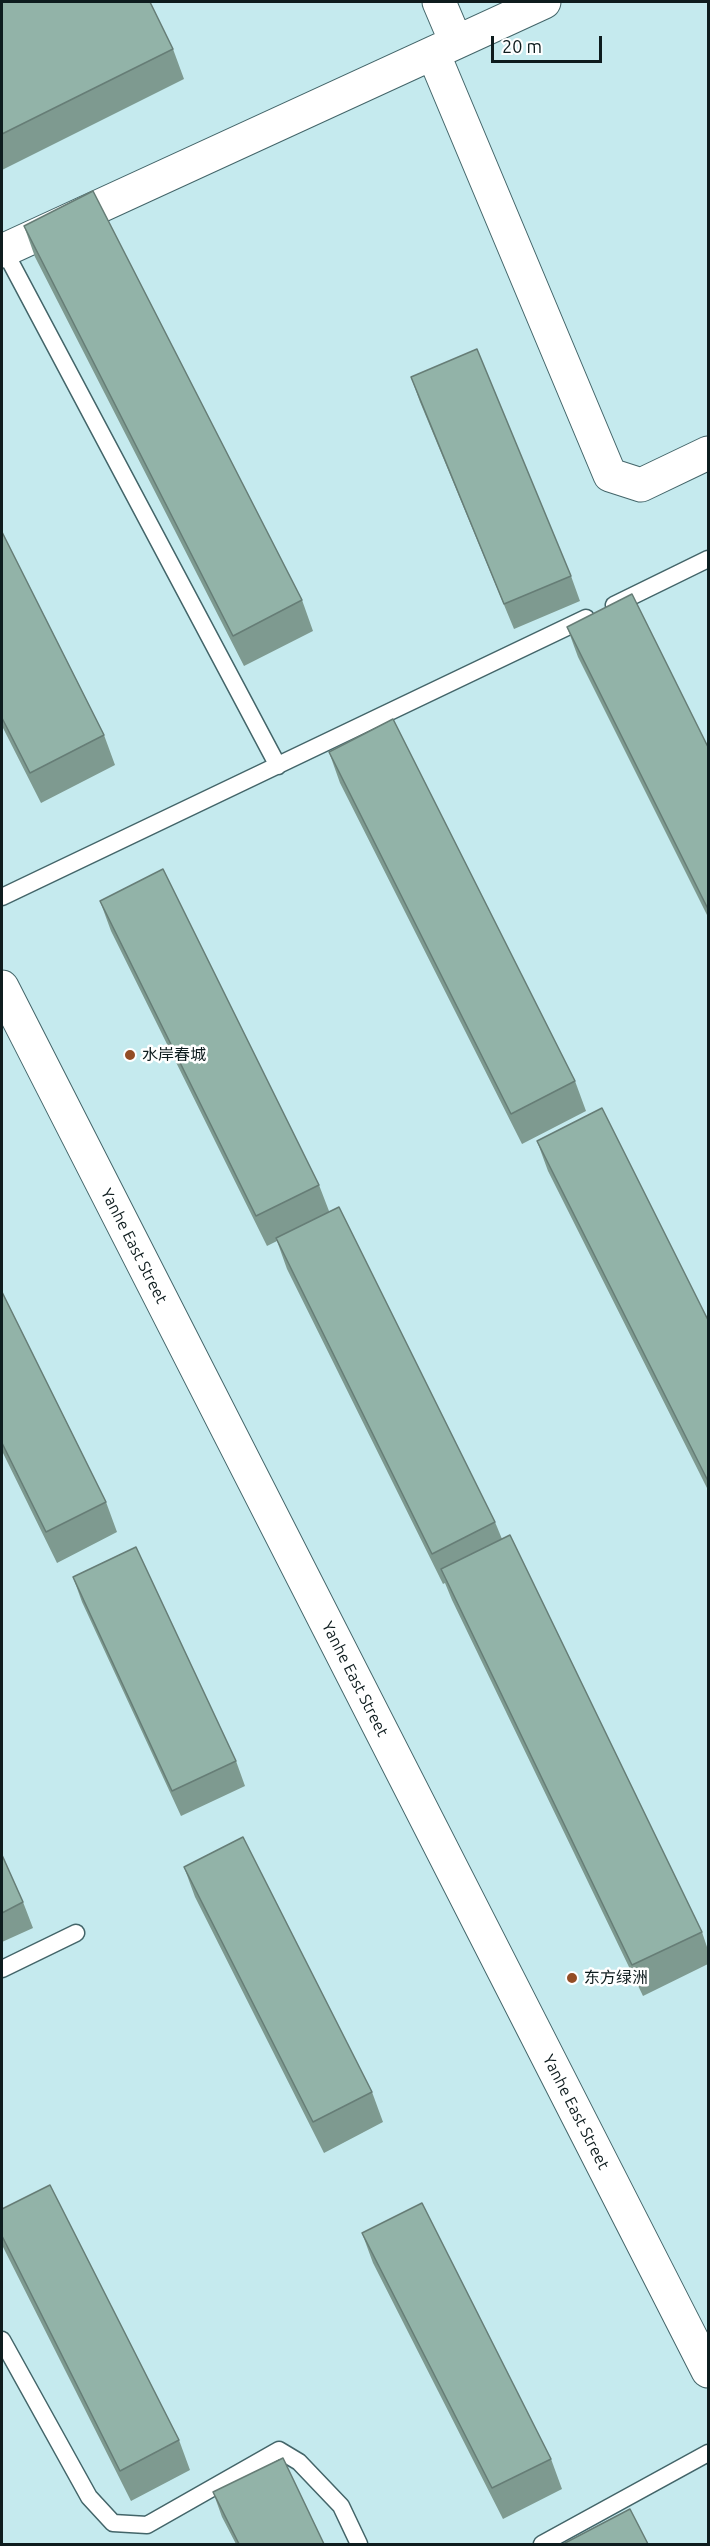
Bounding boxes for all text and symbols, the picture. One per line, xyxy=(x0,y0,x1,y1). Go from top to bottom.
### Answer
scale bar xyxy=(494,24,605,62)
text: 20 m xyxy=(502,36,542,56)
place label: 水岸春城 xyxy=(142,1045,206,1065)
marker: 水岸春城 xyxy=(123,1048,137,1062)
street label: Yanhe East Street xyxy=(97,1185,171,1307)
street label: Yanhe East Street xyxy=(318,1618,392,1740)
place label: 东方绿洲 xyxy=(584,1968,648,1988)
marker: 东方绿洲 xyxy=(565,1971,579,1985)
street label: Yanhe East Street xyxy=(539,2051,613,2173)

